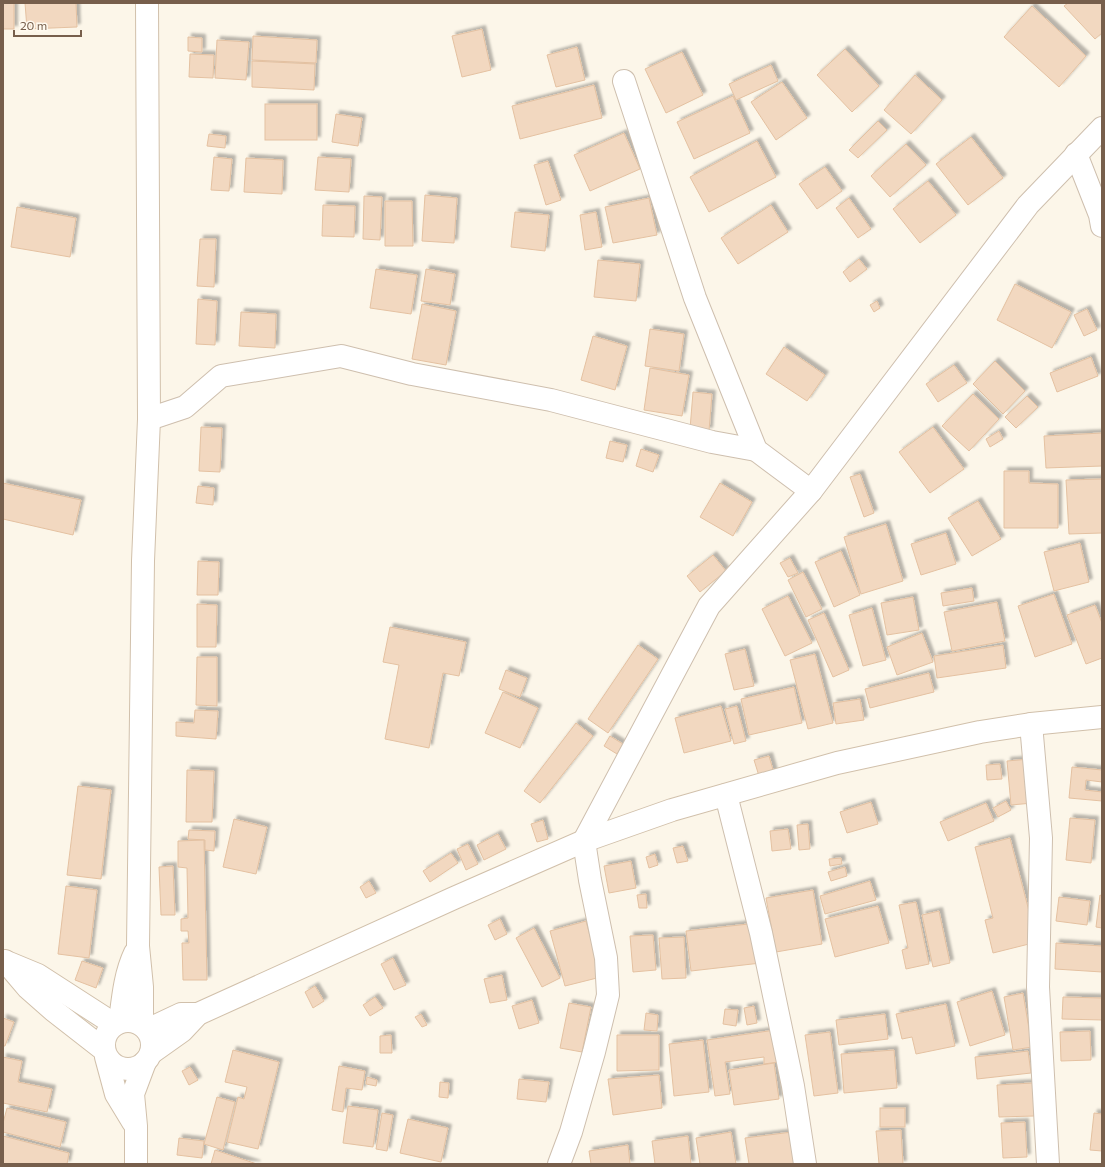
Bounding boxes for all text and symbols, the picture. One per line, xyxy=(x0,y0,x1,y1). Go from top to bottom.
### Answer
scale bar xyxy=(14,12,81,38)
text: 20 m xyxy=(20,18,47,32)

